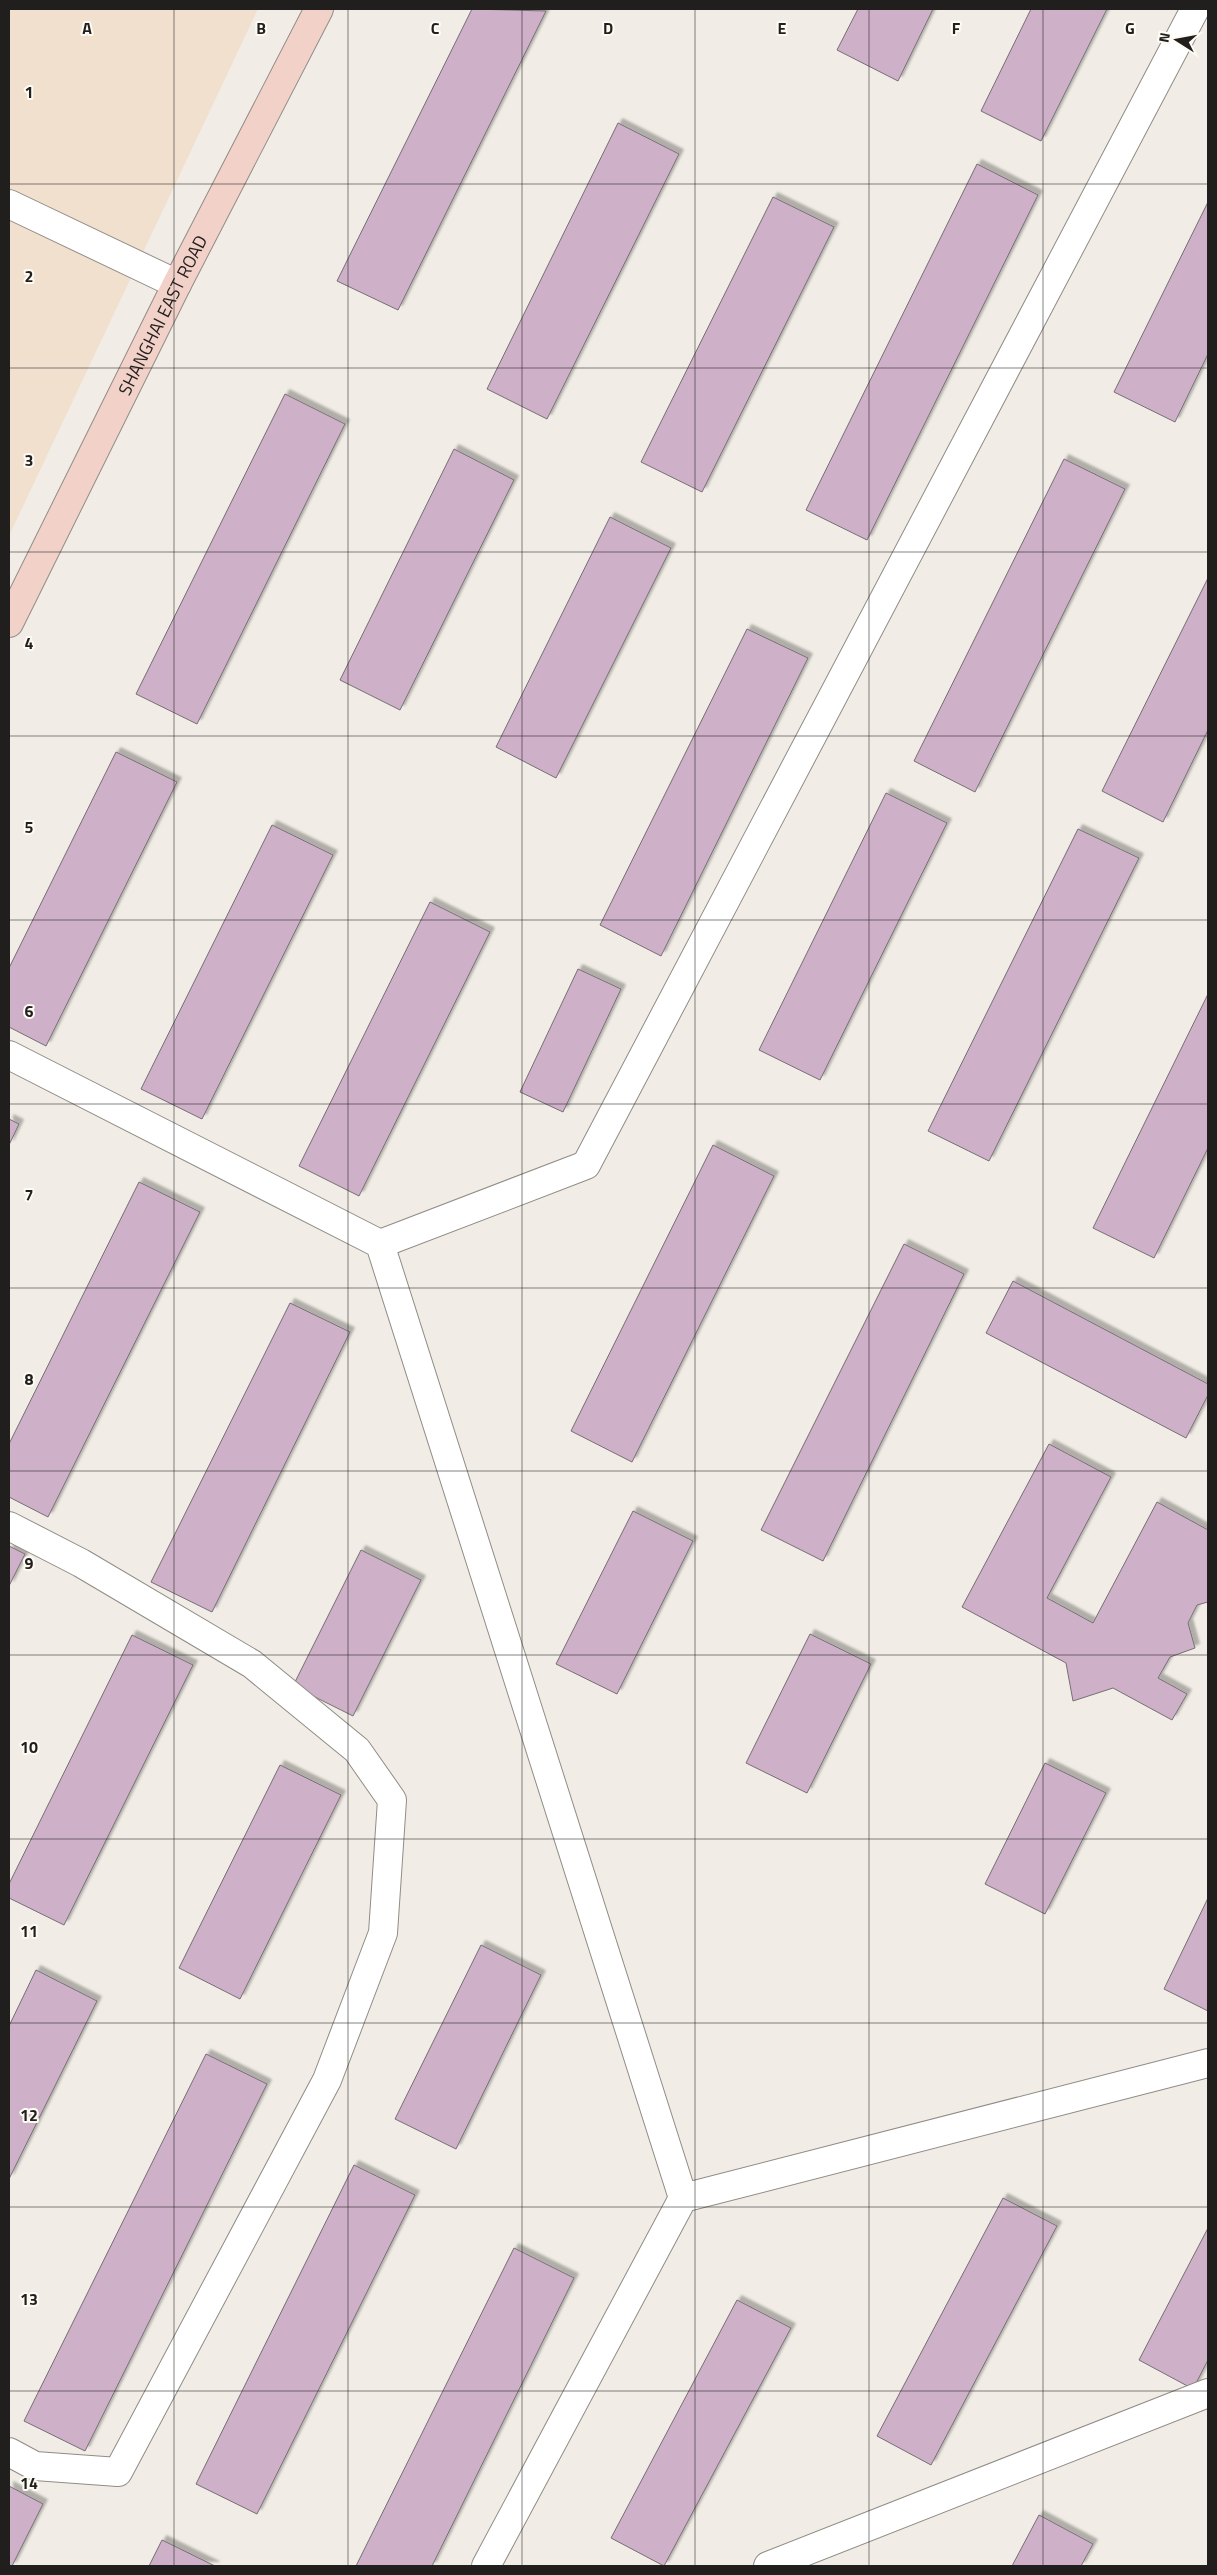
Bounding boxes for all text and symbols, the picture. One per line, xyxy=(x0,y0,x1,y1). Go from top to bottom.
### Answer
north arrow xyxy=(1152,15,1202,65)
text: A xyxy=(82,16,92,40)
text: B xyxy=(256,16,266,40)
text: C xyxy=(431,16,440,40)
text: D xyxy=(603,16,613,40)
text: E xyxy=(778,16,787,40)
text: F xyxy=(952,16,961,40)
text: G xyxy=(1125,16,1135,40)
text: N xyxy=(1153,31,1175,44)
text: 1 xyxy=(25,80,33,104)
street label: SHANGHAI EAST ROAD xyxy=(111,230,214,400)
text: 2 xyxy=(25,264,33,288)
text: 3 xyxy=(25,448,33,472)
text: 4 xyxy=(25,631,34,655)
text: 5 xyxy=(25,815,34,839)
text: 6 xyxy=(25,999,34,1023)
text: 7 xyxy=(25,1183,33,1207)
text: 8 xyxy=(25,1367,34,1391)
text: 9 xyxy=(25,1551,34,1575)
text: 10 xyxy=(20,1735,38,1759)
text: 11 xyxy=(20,1919,38,1943)
text: 12 xyxy=(20,2103,38,2127)
text: 13 xyxy=(20,2287,38,2311)
text: 14 xyxy=(20,2471,38,2495)

